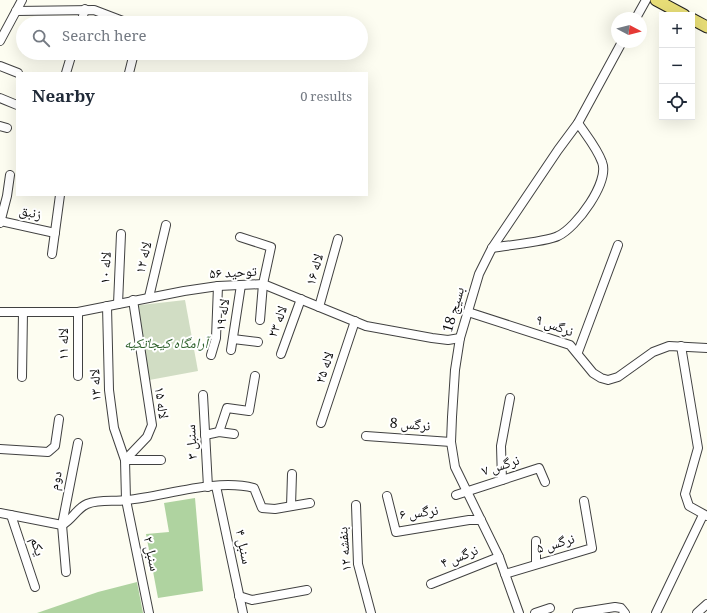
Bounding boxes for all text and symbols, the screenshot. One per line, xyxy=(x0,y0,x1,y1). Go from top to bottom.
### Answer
north arrow xyxy=(611,12,647,48)
map controls xyxy=(659,12,695,120)
button: + xyxy=(659,12,695,48)
search box xyxy=(16,16,368,60)
text: Search here xyxy=(62,25,147,51)
icon: search xyxy=(30,27,52,49)
button: − xyxy=(659,48,695,84)
text: Nearby xyxy=(32,84,95,113)
button: locate xyxy=(659,84,695,120)
text: 0 results xyxy=(300,87,352,109)
street label: زنبق xyxy=(17,200,43,228)
street label: لاله ۱۲ xyxy=(130,240,160,276)
street label: لاله ۱۰ xyxy=(94,251,120,285)
street label: لاله ۱۶ xyxy=(300,251,332,289)
street label: توحید ۵۶ xyxy=(209,261,258,287)
street label: بسیج 18 xyxy=(437,284,473,336)
street label: لاله ۱۹ xyxy=(210,297,238,333)
street label: لاله ۲۳ xyxy=(262,303,296,341)
street label: نرگس ۹ xyxy=(532,309,577,345)
street label: لاله ۱۱ xyxy=(53,328,77,360)
park label: آرامگاه کیجاتکیه xyxy=(124,333,211,357)
street label: لاله ۲۵ xyxy=(310,349,342,387)
street label: لاله ۱۳ xyxy=(84,368,110,402)
street label: لاله ۱۵ xyxy=(146,385,174,421)
street label: نرگس 8 xyxy=(389,413,431,439)
street label: سنبل ۳ xyxy=(180,424,206,460)
street label: نرگس ۷ xyxy=(479,450,523,484)
street label: دوم xyxy=(43,469,71,493)
street label: نرگس ۶ xyxy=(398,500,440,528)
street label: بنفشه ۱۲ xyxy=(332,526,360,572)
street label: سنبل ۴ xyxy=(227,527,257,567)
street label: نرگس ۵ xyxy=(534,528,578,562)
street label: یکم xyxy=(22,534,50,560)
street label: سنبل ۲ xyxy=(135,534,165,574)
street label: نرگس ۴ xyxy=(437,540,483,576)

